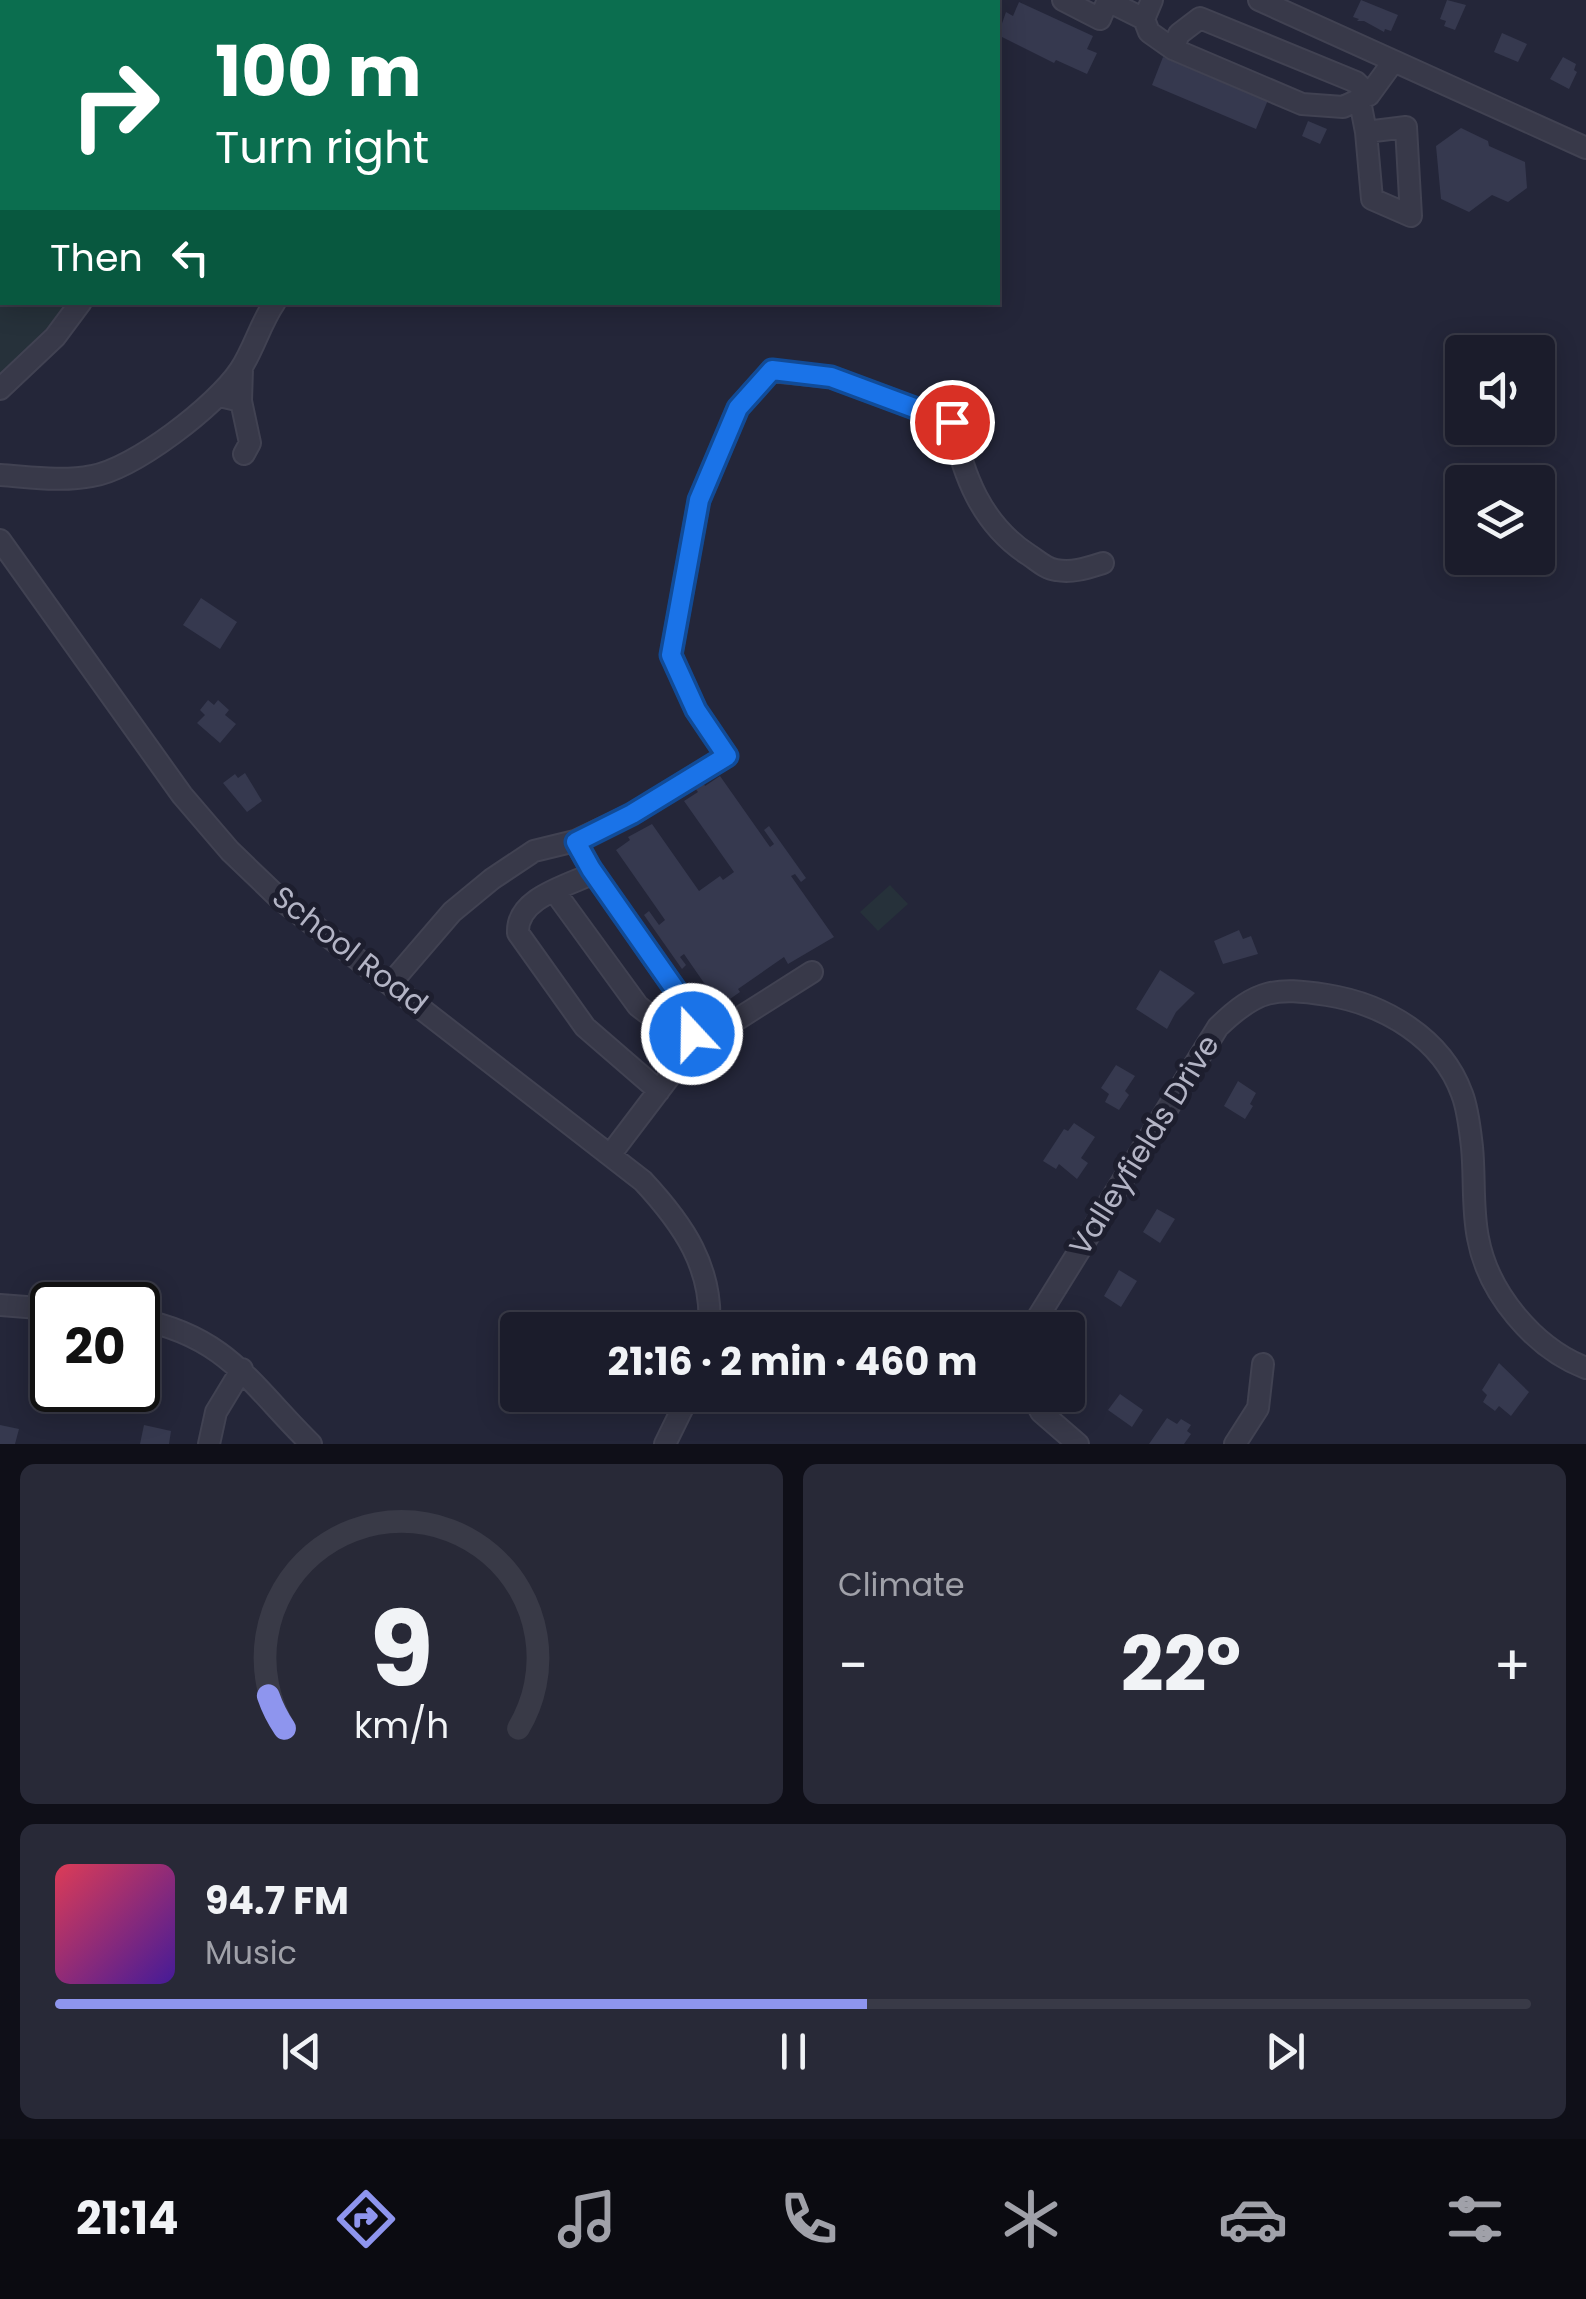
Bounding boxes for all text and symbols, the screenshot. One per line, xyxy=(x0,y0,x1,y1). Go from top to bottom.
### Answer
text: 100 m xyxy=(215,22,422,121)
icon: right xyxy=(50,40,180,170)
text: Turn right xyxy=(215,116,429,179)
icon: left xyxy=(163,230,218,285)
text: Then xyxy=(50,231,143,284)
map controls xyxy=(1445,335,1555,575)
button: sound xyxy=(1445,335,1555,445)
pin xyxy=(910,380,995,465)
icon: arrive xyxy=(925,395,980,450)
button: layers xyxy=(1445,465,1555,575)
street label: School Road xyxy=(263,876,437,1024)
position arrow xyxy=(640,982,744,1086)
street label: Valleyfields Drive xyxy=(1059,1026,1229,1264)
speed limit sign: 20 xyxy=(30,1282,160,1412)
text: 21:16 · 2 min · 460 m xyxy=(607,1335,978,1388)
text: Climate xyxy=(838,1562,965,1607)
text: 9 xyxy=(370,1577,433,1722)
text: 22° xyxy=(1121,1612,1241,1717)
text: − xyxy=(838,1627,868,1704)
text: + xyxy=(1493,1627,1531,1704)
text: km/h xyxy=(354,1700,449,1751)
text: 94.7 FM xyxy=(205,1874,349,1927)
text: Music xyxy=(205,1930,297,1975)
icon: previous xyxy=(274,2024,329,2079)
icon: pause xyxy=(766,2024,821,2079)
icon: next xyxy=(1258,2024,1313,2079)
icon: directions xyxy=(331,2184,401,2254)
icon: music xyxy=(552,2184,622,2254)
icon: phone xyxy=(774,2184,844,2254)
icon: climate xyxy=(996,2184,1066,2254)
icon: car xyxy=(1218,2184,1288,2254)
icon: filters xyxy=(1440,2184,1510,2254)
text: 21:14 xyxy=(76,2187,179,2250)

